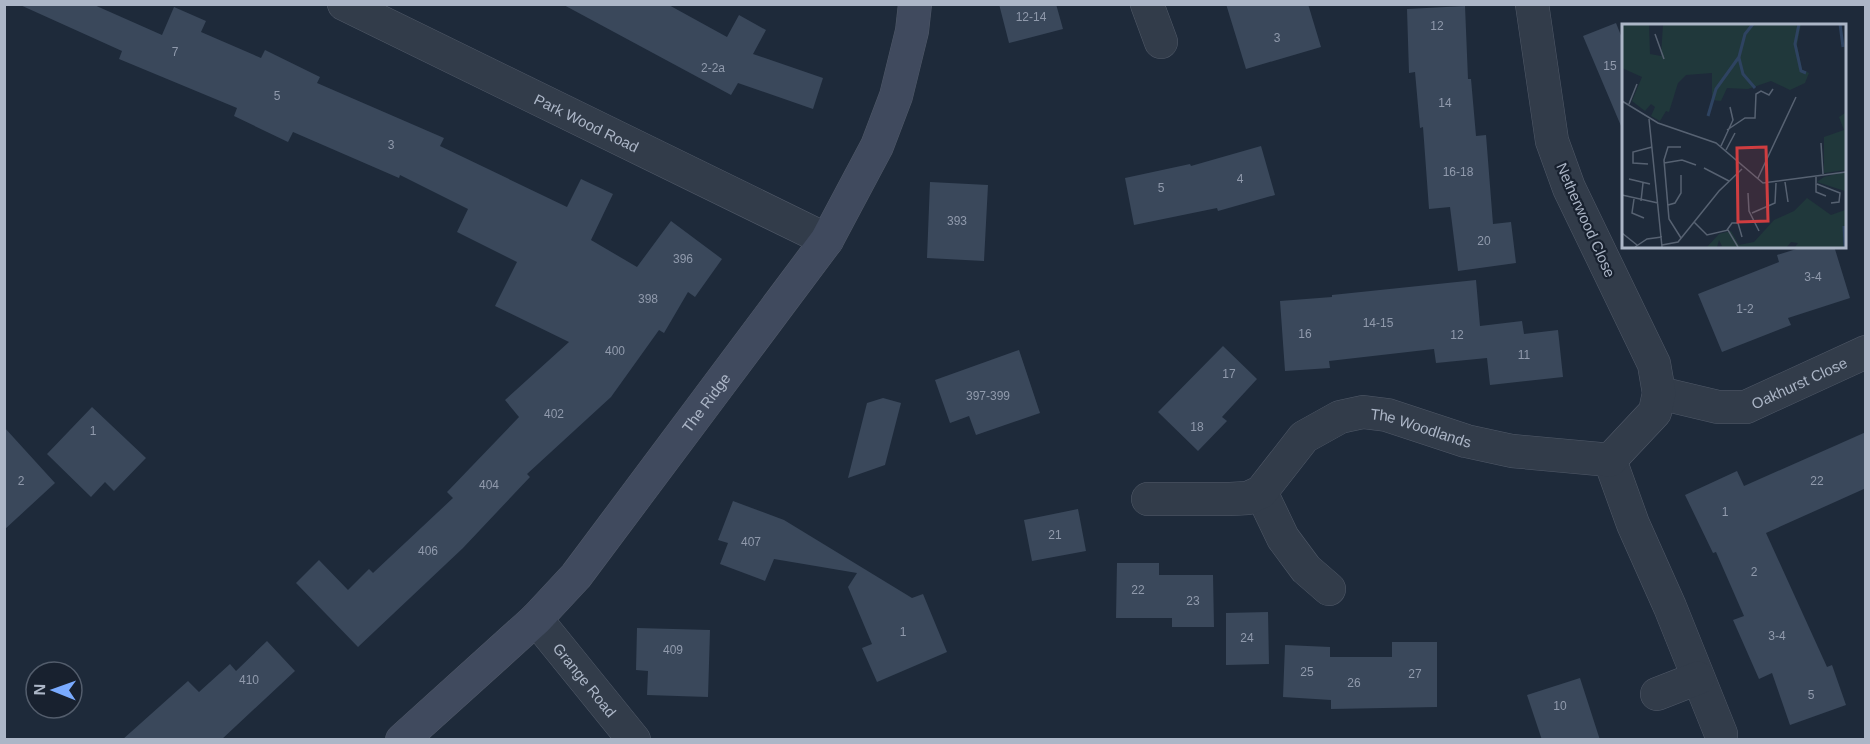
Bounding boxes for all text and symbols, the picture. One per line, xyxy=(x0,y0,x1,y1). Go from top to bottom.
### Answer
house number: 12-14 xyxy=(1016,10,1047,24)
house number: 12 xyxy=(1430,19,1444,33)
inset map xyxy=(1622,24,1846,248)
house number: 3 xyxy=(1274,31,1281,45)
house number: 7 xyxy=(172,45,179,59)
house number: 15 xyxy=(1603,59,1617,73)
house number: 2-2a xyxy=(701,61,725,75)
house number: 5 xyxy=(274,89,281,103)
street label: Park Wood Road xyxy=(532,90,642,155)
house number: 14 xyxy=(1438,96,1452,110)
house number: 3 xyxy=(388,138,395,152)
street label: Netherwood Close xyxy=(1553,160,1619,280)
house number: 16-18 xyxy=(1443,165,1474,179)
house number: 4 xyxy=(1237,172,1244,186)
house number: 5 xyxy=(1158,181,1165,195)
house number: 393 xyxy=(947,214,967,228)
house number: 20 xyxy=(1477,234,1491,248)
house number: 396 xyxy=(673,252,693,266)
house number: 3-4 xyxy=(1804,270,1822,284)
house number: 398 xyxy=(638,292,658,306)
house number: 1-2 xyxy=(1736,302,1754,316)
house number: 14-15 xyxy=(1363,316,1394,330)
house number: 16 xyxy=(1298,327,1312,341)
house number: 12 xyxy=(1450,328,1464,342)
house number: 400 xyxy=(605,344,625,358)
house number: 11 xyxy=(1518,348,1531,362)
street label: Oakhurst Close xyxy=(1749,353,1850,412)
house number: 17 xyxy=(1222,367,1236,381)
street label: The Ridge xyxy=(678,370,733,435)
house number: 397-399 xyxy=(966,389,1010,403)
street label: The Woodlands xyxy=(1370,405,1473,450)
house number: 402 xyxy=(544,407,564,421)
house number: 18 xyxy=(1190,420,1204,434)
house number: 1 xyxy=(90,424,97,438)
house number: 2 xyxy=(18,474,25,488)
house number: 22 xyxy=(1810,474,1824,488)
house number: 404 xyxy=(479,478,499,492)
house number: 1 xyxy=(1722,505,1729,519)
house number: 21 xyxy=(1048,528,1062,542)
house number: 407 xyxy=(741,535,761,549)
house number: 406 xyxy=(418,544,438,558)
house number: 2 xyxy=(1751,565,1758,579)
house number: 22 xyxy=(1131,583,1145,597)
house number: 23 xyxy=(1186,594,1200,608)
house number: 1 xyxy=(900,625,907,639)
house number: 3-4 xyxy=(1768,629,1786,643)
house number: 24 xyxy=(1240,631,1254,645)
street label: Grange Road xyxy=(550,639,620,720)
house number: 409 xyxy=(663,643,683,657)
north arrow xyxy=(24,660,84,720)
house number: 25 xyxy=(1300,665,1314,679)
house number: 27 xyxy=(1408,667,1422,681)
house number: 410 xyxy=(239,673,259,687)
house number: 26 xyxy=(1347,676,1361,690)
text: N xyxy=(31,684,48,696)
house number: 5 xyxy=(1808,688,1815,702)
house number: 10 xyxy=(1553,699,1567,713)

